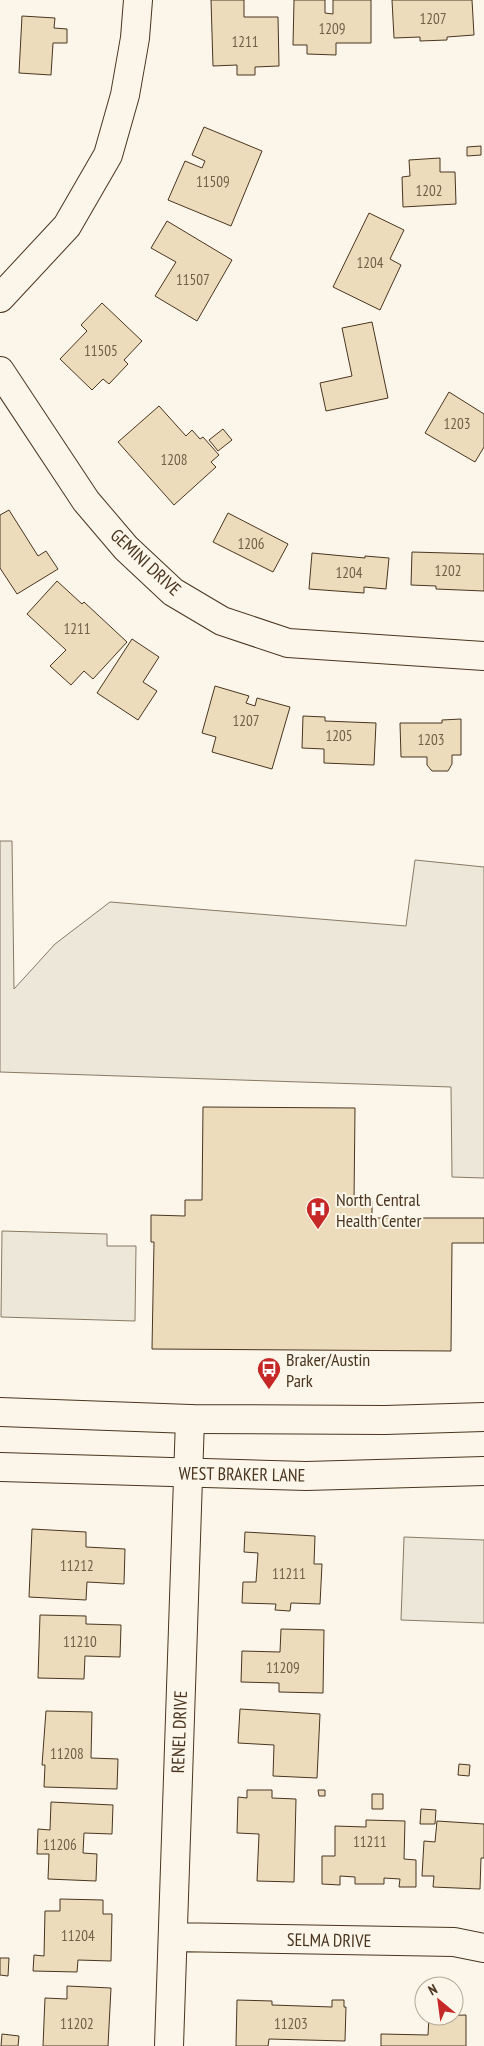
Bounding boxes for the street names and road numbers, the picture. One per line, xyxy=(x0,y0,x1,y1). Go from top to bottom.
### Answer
street label: GEMINI DRIVE xyxy=(106,523,186,601)
street label: WEST BRAKER LANE xyxy=(179,1461,305,1487)
street label: RENEL DRIVE xyxy=(166,1690,192,1774)
street label: SELMA DRIVE xyxy=(287,1928,371,1952)

